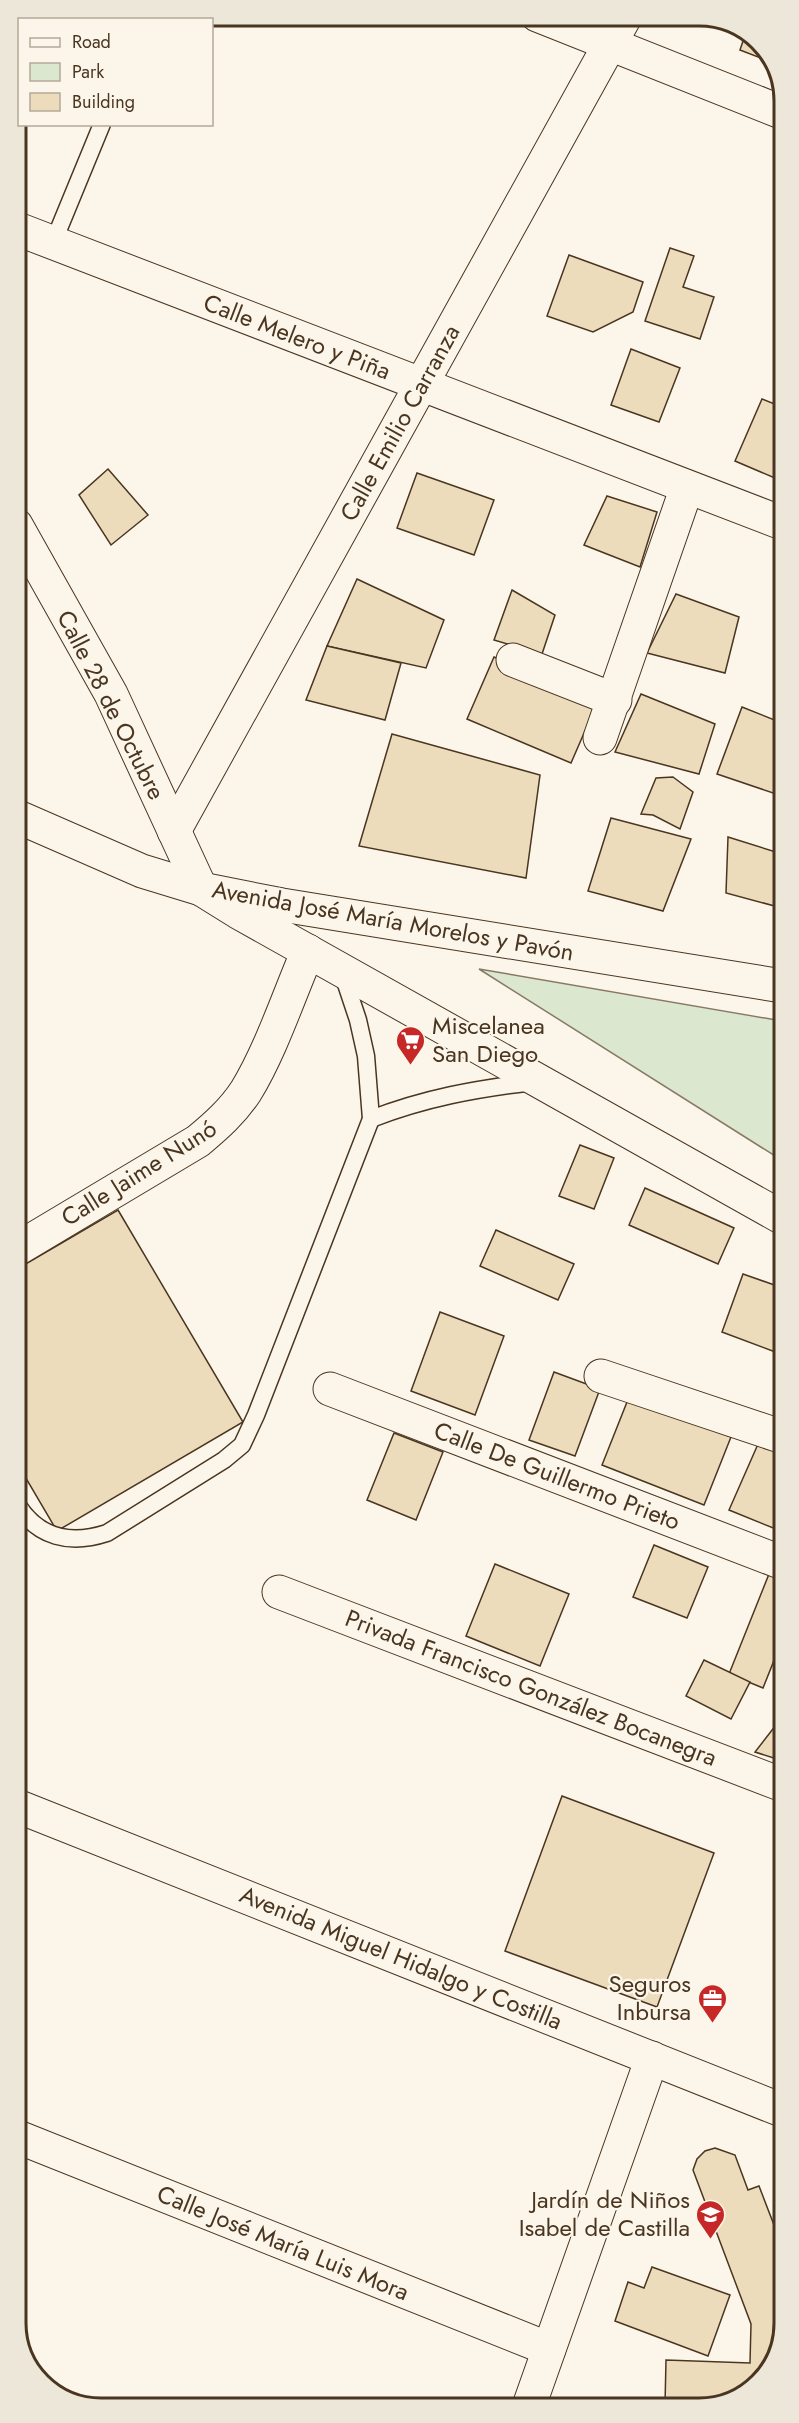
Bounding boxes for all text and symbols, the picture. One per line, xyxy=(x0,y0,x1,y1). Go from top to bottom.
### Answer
legend xyxy=(18,18,213,126)
text: Road xyxy=(72,29,111,55)
text: Park xyxy=(72,59,104,85)
text: Building xyxy=(72,89,135,115)
street label: Calle Melero y Piña xyxy=(199,285,396,388)
street label: Calle Emilio Carranza xyxy=(331,318,468,527)
street label: Calle 28 de Octubre xyxy=(49,604,174,806)
street label: Avenida José María Morelos y Pavón xyxy=(210,871,577,970)
place label: Miscelanea San Diego xyxy=(432,1008,545,1071)
supermarket icon: Miscelanea San Diego xyxy=(395,1024,427,1066)
street label: Calle Jaime Nunó xyxy=(54,1111,223,1234)
street label: Calle De Guillermo Prieto xyxy=(429,1412,685,1539)
street label: Privada Francisco González Bocanegra xyxy=(340,1600,722,1775)
street label: Avenida Miguel Hidalgo y Costilla xyxy=(235,1877,568,2038)
place label: Seguros Inbursa xyxy=(609,1966,691,2029)
office icon: Seguros Inbursa xyxy=(696,1982,728,2024)
street label: Calle José María Luis Mora xyxy=(152,2176,415,2309)
place label: Jardín de Niños Isabel de Castilla xyxy=(519,2182,690,2245)
school or university icon: Jardín de Niños Isabel de Castilla xyxy=(695,2198,727,2240)

